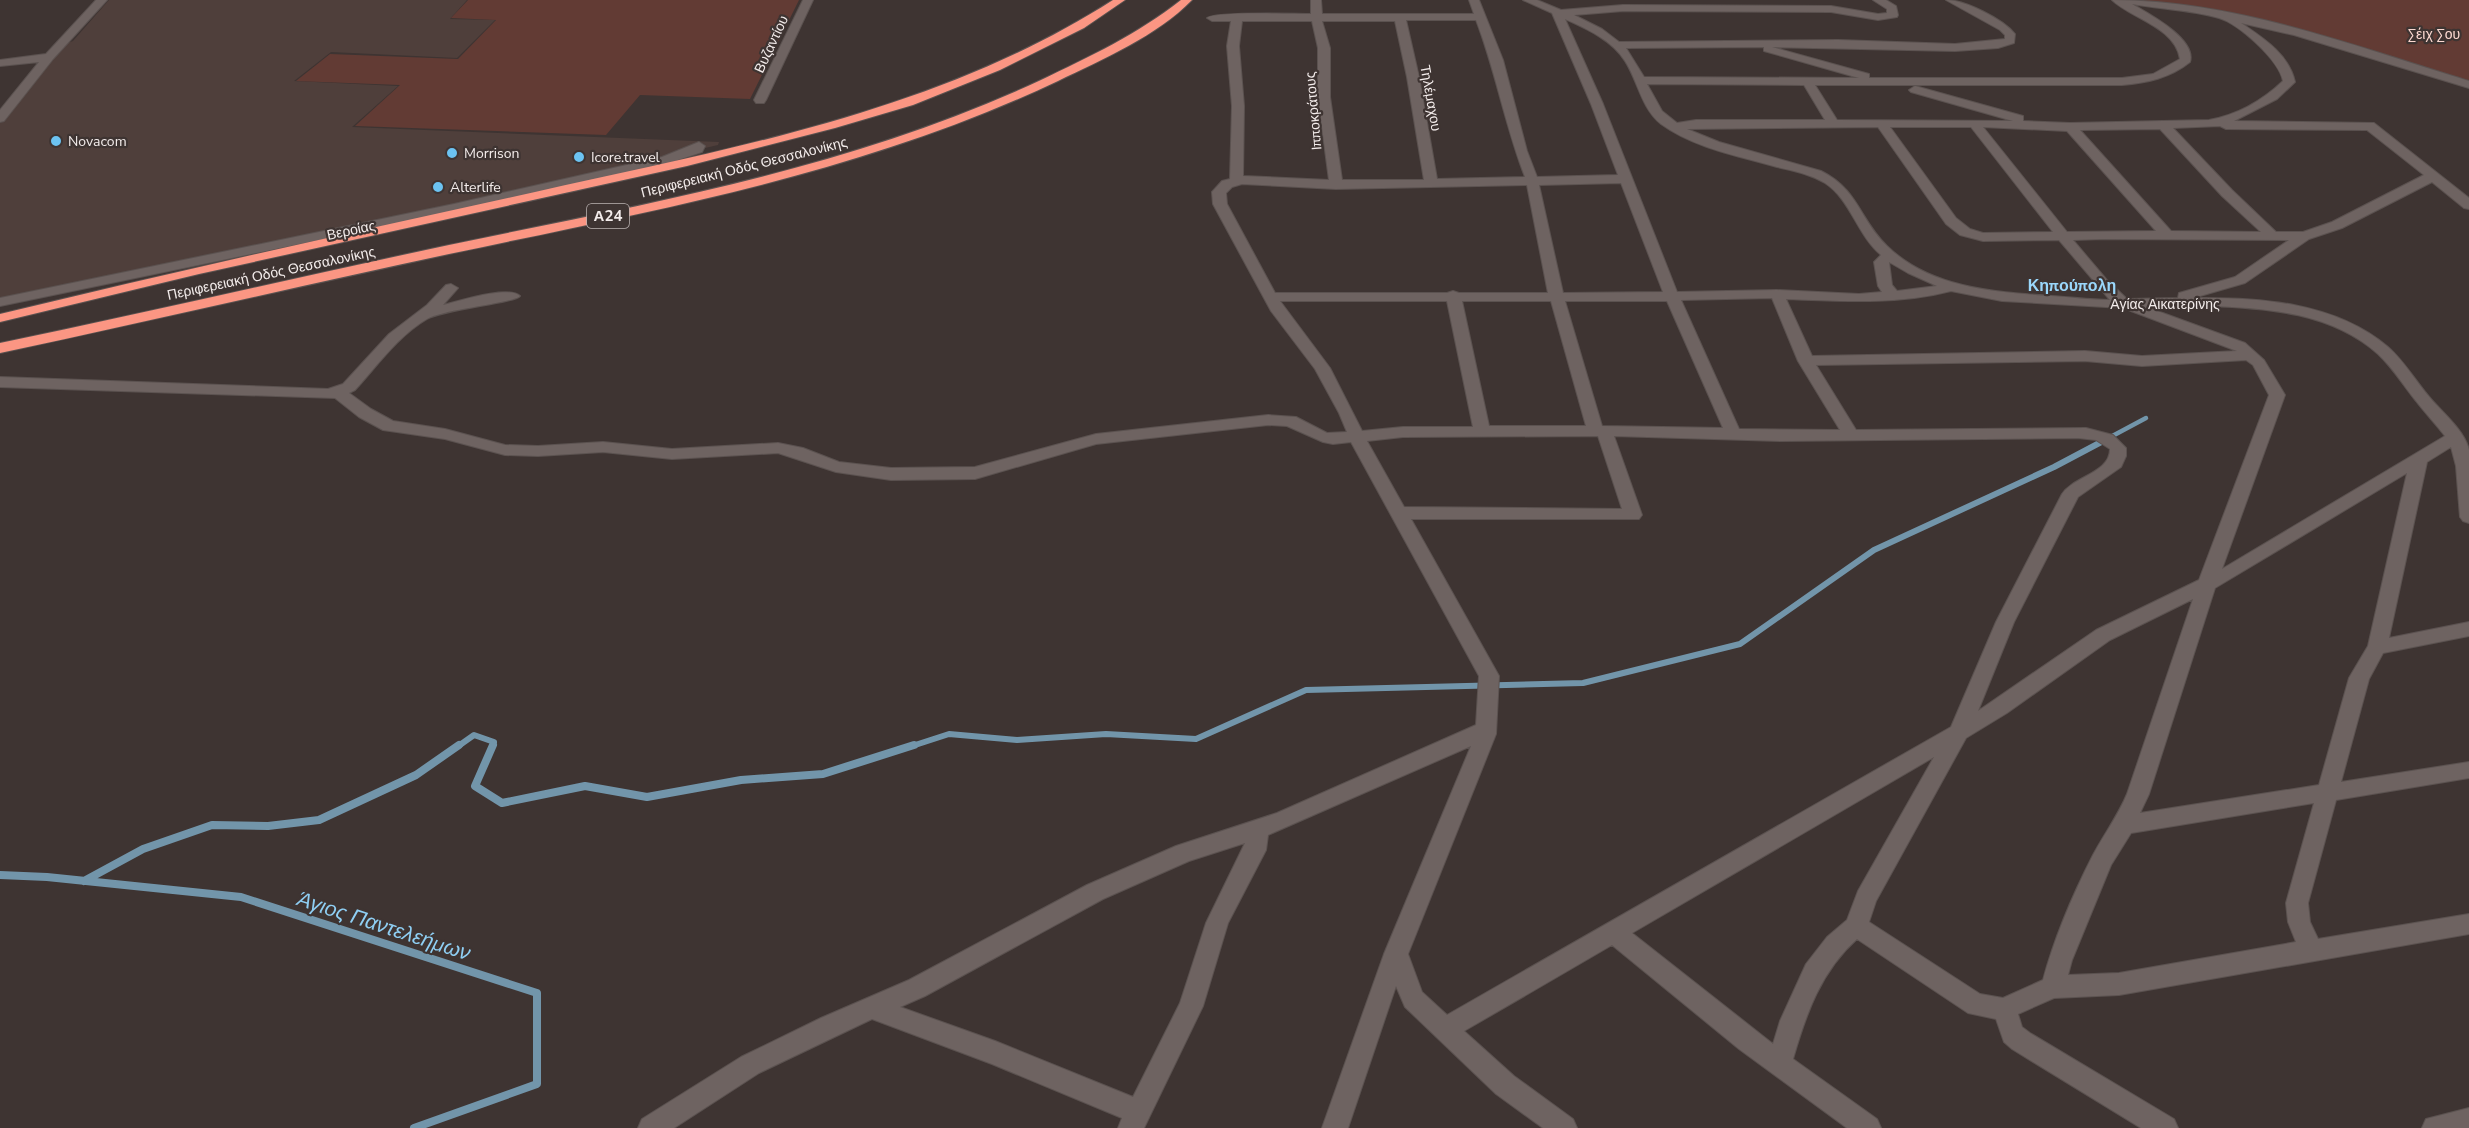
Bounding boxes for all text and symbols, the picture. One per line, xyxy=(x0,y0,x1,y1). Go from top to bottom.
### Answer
street label: Βυζαντίου xyxy=(750,12,793,76)
park label: Σέιχ Σου xyxy=(2408,25,2460,44)
street label: Τηλέμαχου xyxy=(1415,63,1446,133)
street label: Ιπποκράτους xyxy=(1301,71,1326,151)
place label: Novacom xyxy=(68,132,127,151)
street label: Περιφερειακή Οδός Θεσσαλονίκης xyxy=(639,133,850,202)
marker: Novacom xyxy=(49,134,63,148)
place label: Morrison xyxy=(464,144,520,163)
marker: Morrison xyxy=(445,146,459,160)
place label: Icore.travel xyxy=(591,148,661,167)
marker: Icore.travel xyxy=(572,150,586,164)
place label: Alterlife xyxy=(450,178,501,197)
marker: Alterlife xyxy=(431,180,445,194)
road number: Α24 xyxy=(587,204,629,228)
street label: Βεροίας xyxy=(325,216,377,245)
street label: Περιφερειακή Οδός Θεσσαλονίκης xyxy=(165,242,377,305)
district label: Κηπούπολη xyxy=(2028,275,2116,297)
street label: Αγίας Αικατερίνης xyxy=(2110,295,2220,314)
water label: Άγιος Παντελεήμων xyxy=(292,884,475,967)

